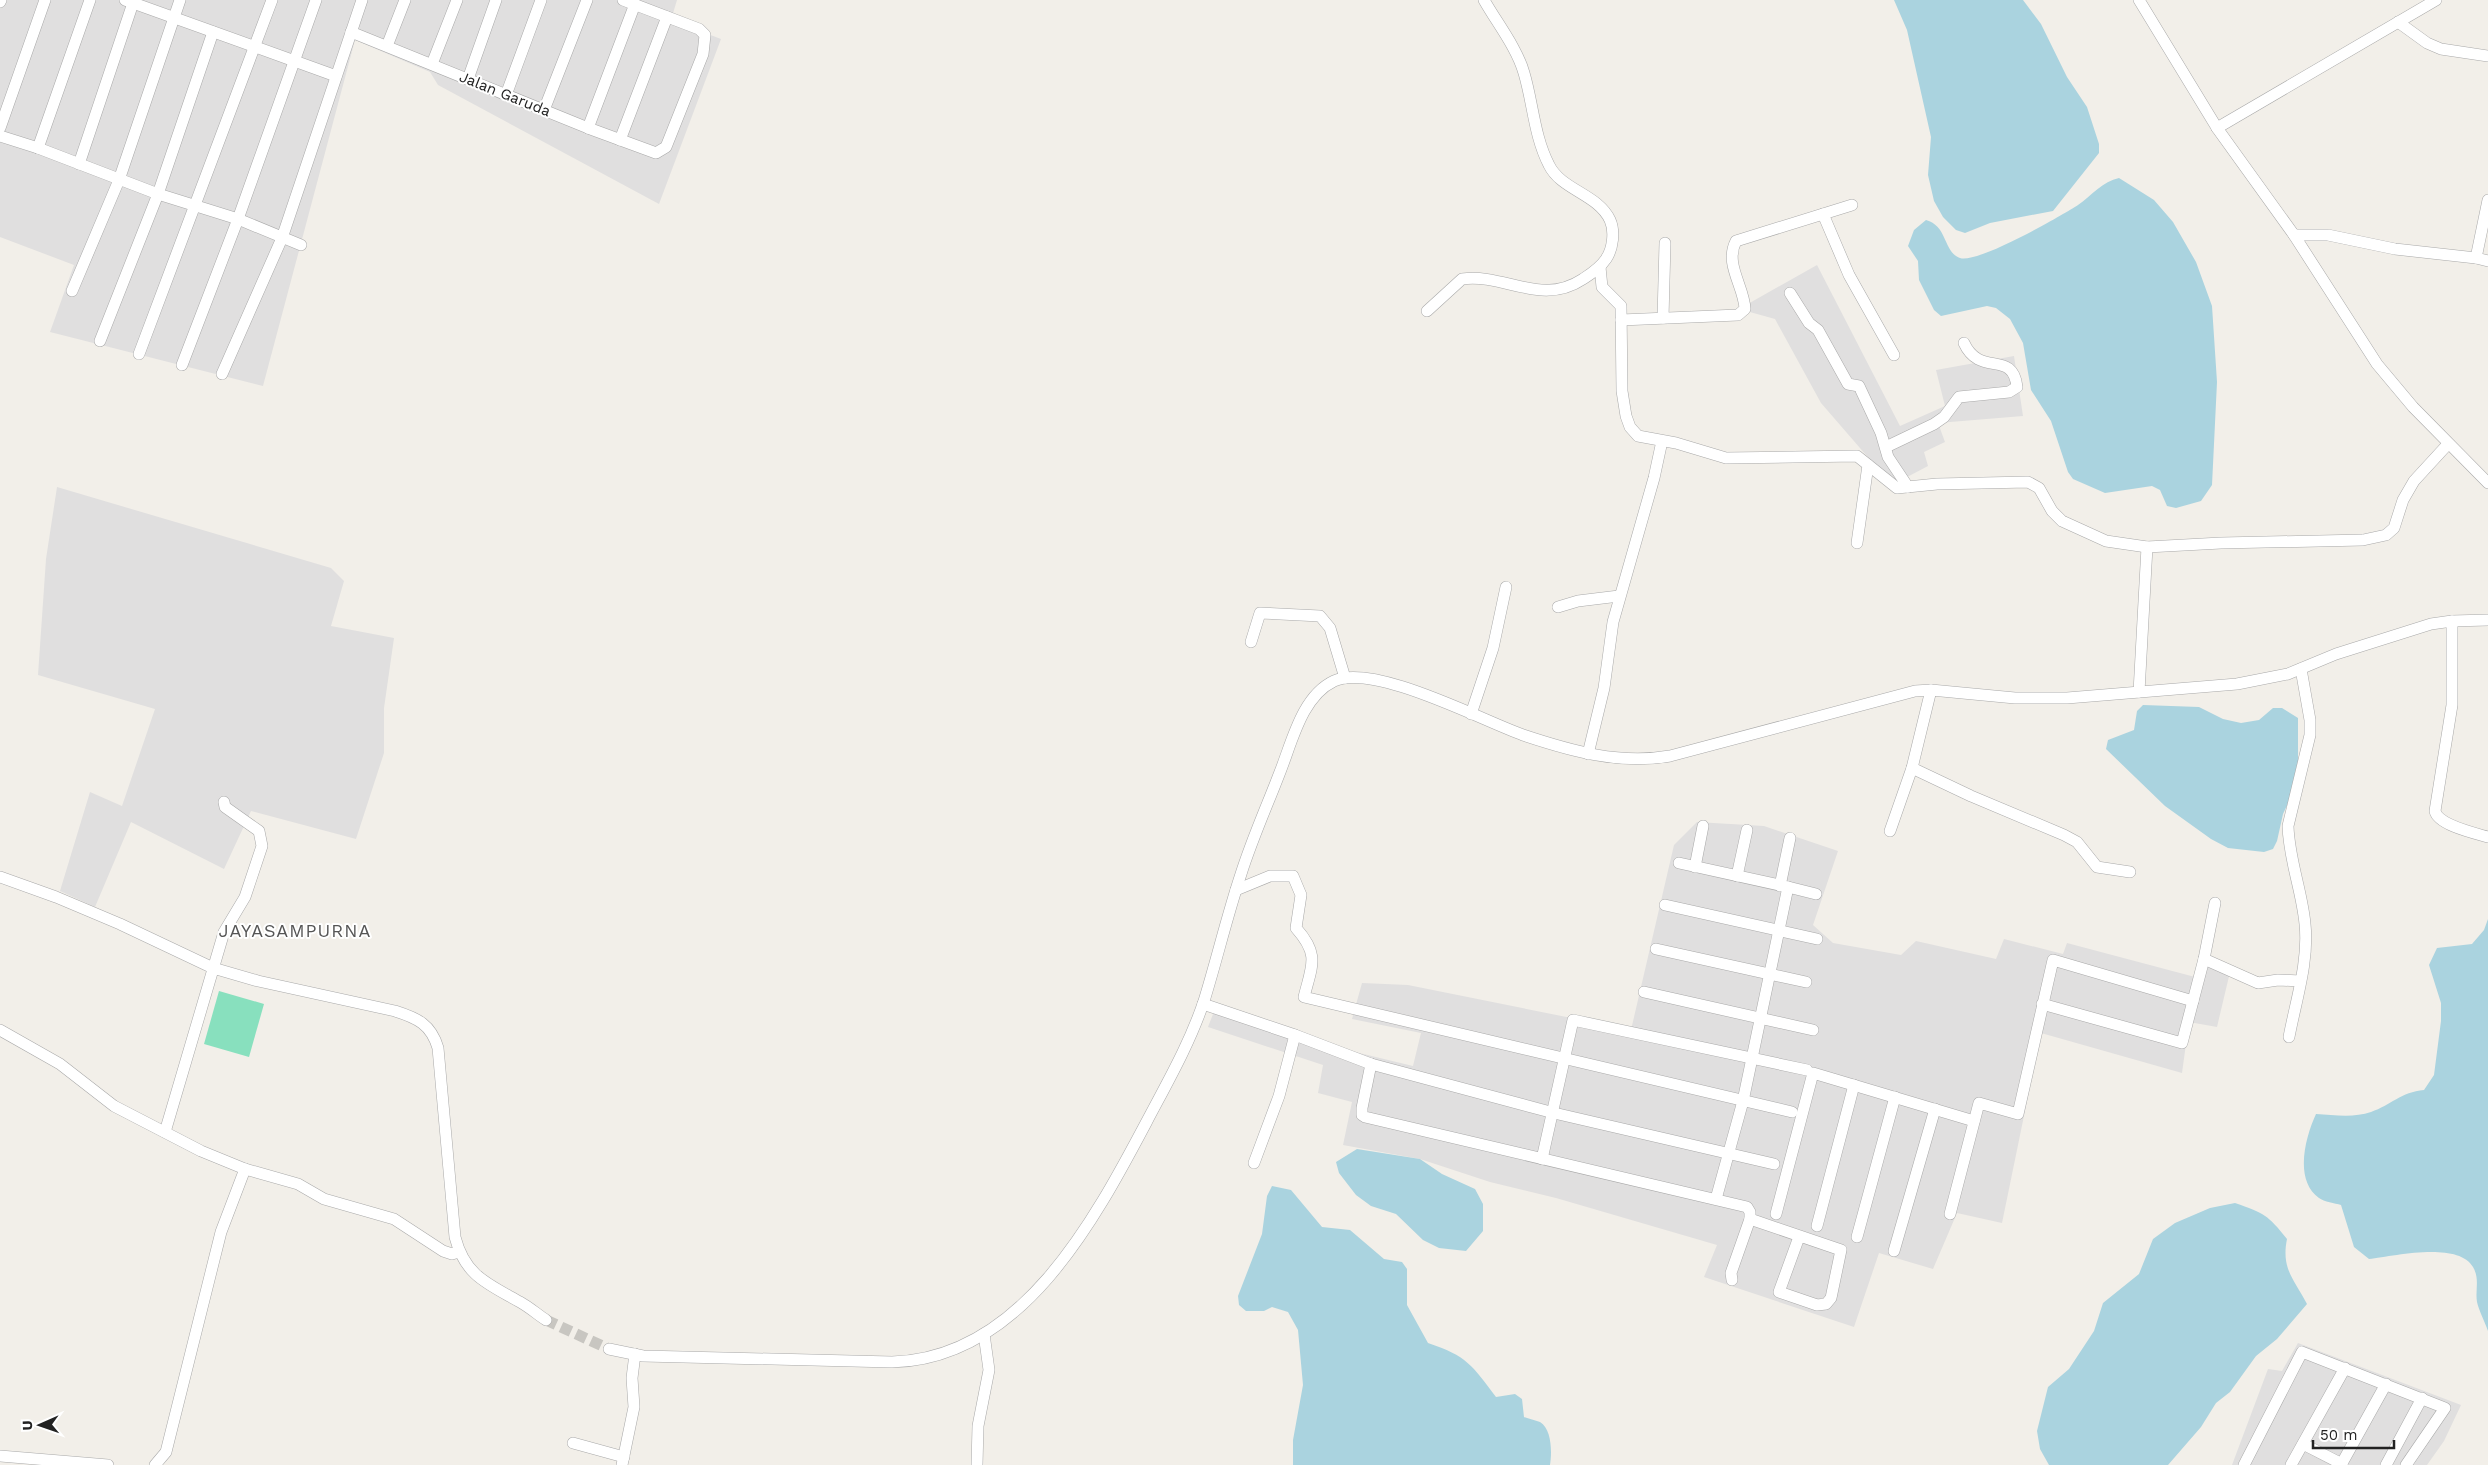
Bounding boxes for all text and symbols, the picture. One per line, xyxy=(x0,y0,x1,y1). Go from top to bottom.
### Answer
street label: Jalan Garuda xyxy=(457,68,554,121)
district label: JAYASAMPURNA xyxy=(219,920,371,941)
north arrow xyxy=(15,1400,65,1450)
scale bar xyxy=(2313,1418,2394,1450)
text: U xyxy=(19,1420,35,1431)
text: 50 m xyxy=(2320,1426,2357,1444)

